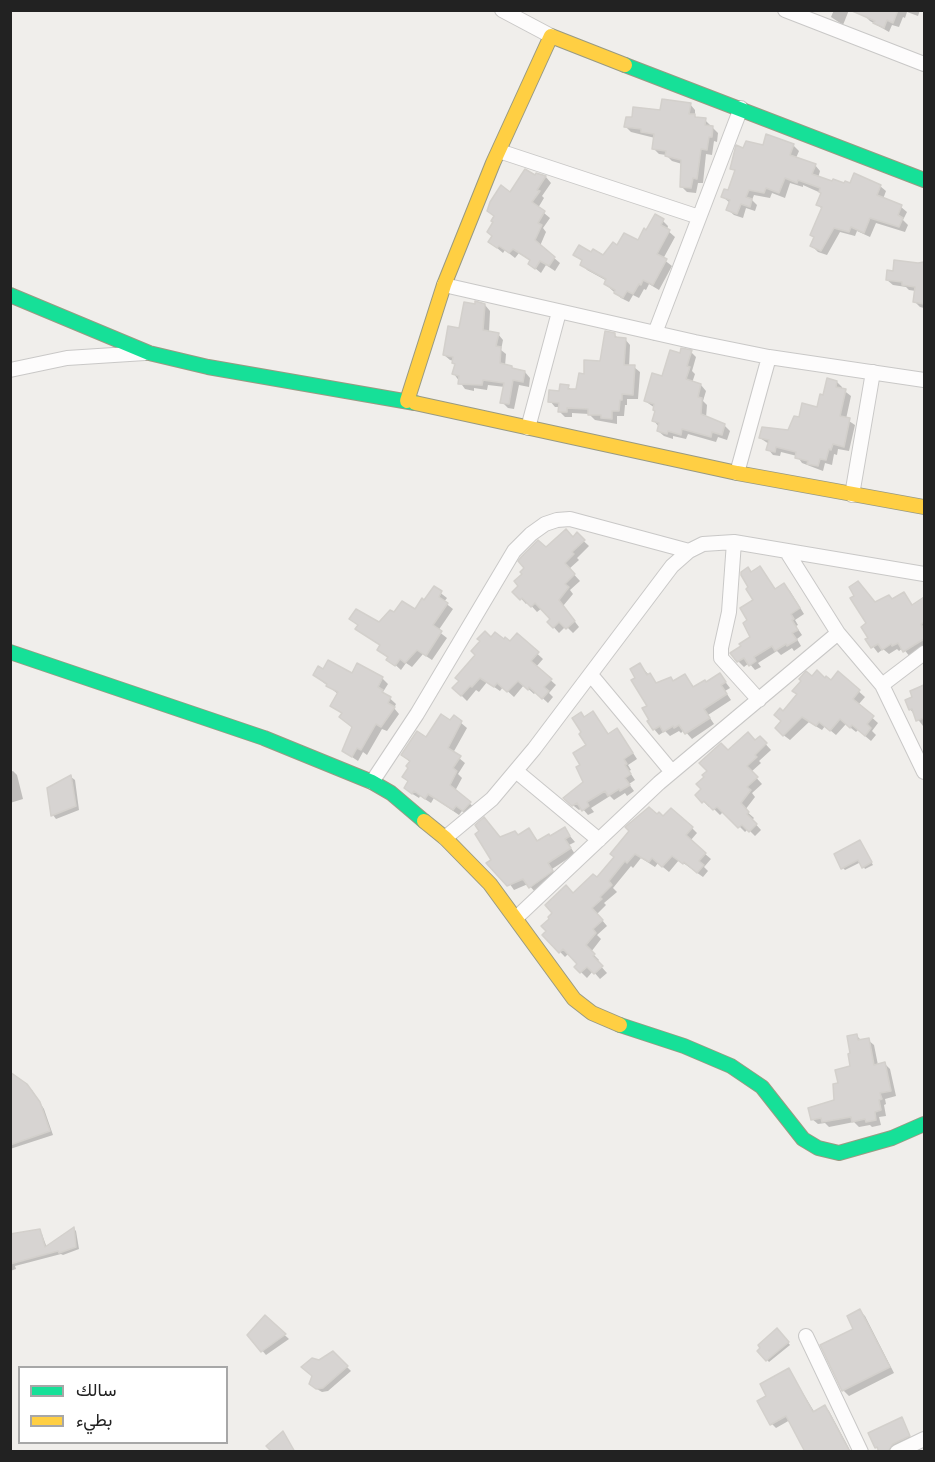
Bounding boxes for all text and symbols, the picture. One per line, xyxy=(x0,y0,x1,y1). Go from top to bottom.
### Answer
legend xyxy=(18,1366,228,1444)
text: سالك xyxy=(76,1376,116,1403)
text: بطيء xyxy=(76,1406,112,1433)

